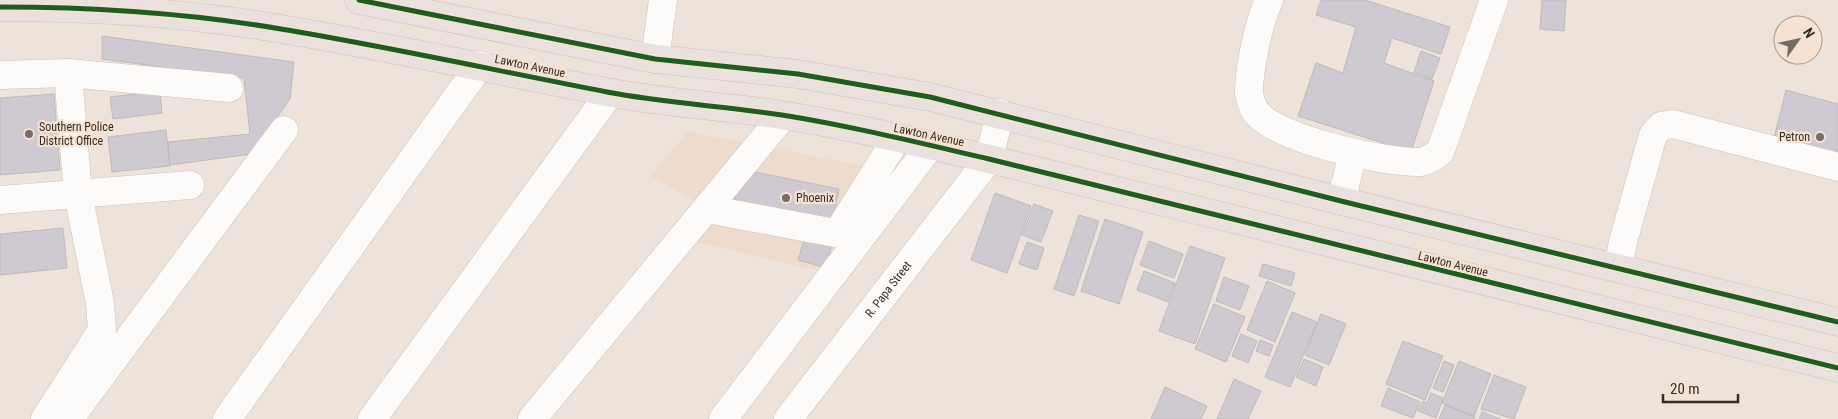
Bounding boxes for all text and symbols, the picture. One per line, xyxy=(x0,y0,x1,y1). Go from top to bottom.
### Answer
north arrow xyxy=(1773,15,1823,65)
text: N xyxy=(1800,25,1818,41)
street label: Lawton Avenue xyxy=(493,52,567,80)
place label: Southern Police District Office xyxy=(39,120,114,148)
street label: Lawton Avenue xyxy=(892,121,966,149)
marker: Southern Police District Office xyxy=(23,128,35,140)
place label: Petron xyxy=(1779,130,1810,144)
marker: Petron xyxy=(1814,131,1826,143)
place label: Phoenix xyxy=(796,191,834,205)
marker: Phoenix xyxy=(780,192,792,204)
street label: Lawton Avenue xyxy=(1416,249,1490,280)
street label: R. Papa Street xyxy=(862,258,915,320)
scale bar xyxy=(1663,372,1738,404)
text: 20 m xyxy=(1670,380,1700,398)

